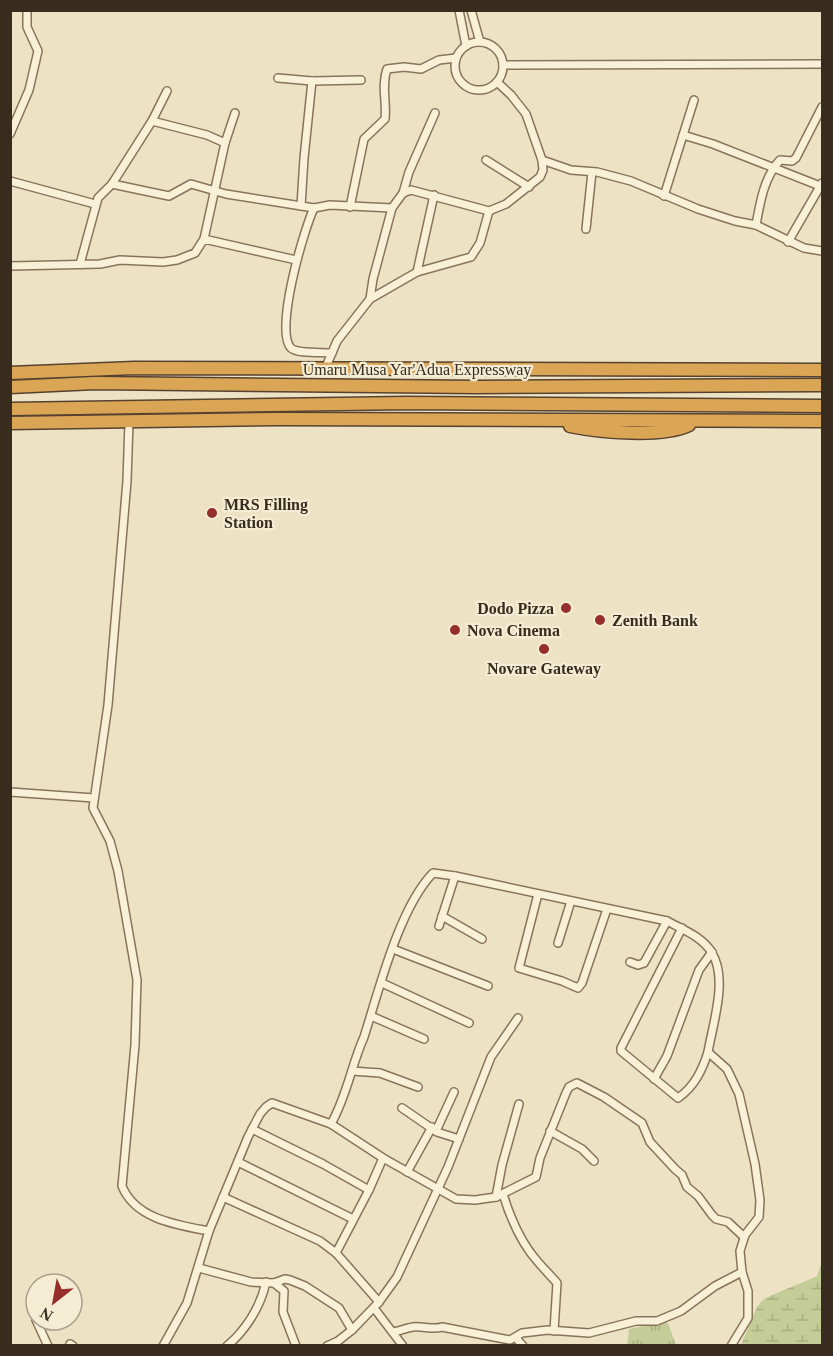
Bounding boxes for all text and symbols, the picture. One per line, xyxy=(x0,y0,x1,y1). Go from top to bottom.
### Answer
street label: Umaru Musa Yar'Adua Expressway xyxy=(303,361,531,379)
place label: MRS Filling Station xyxy=(224,496,308,531)
marker: MRS Filling Station xyxy=(205,506,219,520)
place label: Dodo Pizza xyxy=(477,600,554,617)
marker: Dodo Pizza xyxy=(559,601,573,615)
place label: Zenith Bank xyxy=(612,612,698,629)
marker: Zenith Bank xyxy=(593,613,607,627)
place label: Nova Cinema xyxy=(467,622,560,639)
marker: Nova Cinema xyxy=(448,623,462,637)
marker: Novare Gateway xyxy=(537,642,551,656)
place label: Novare Gateway xyxy=(487,660,601,678)
north arrow xyxy=(24,1272,84,1332)
text: N xyxy=(37,1304,56,1325)

